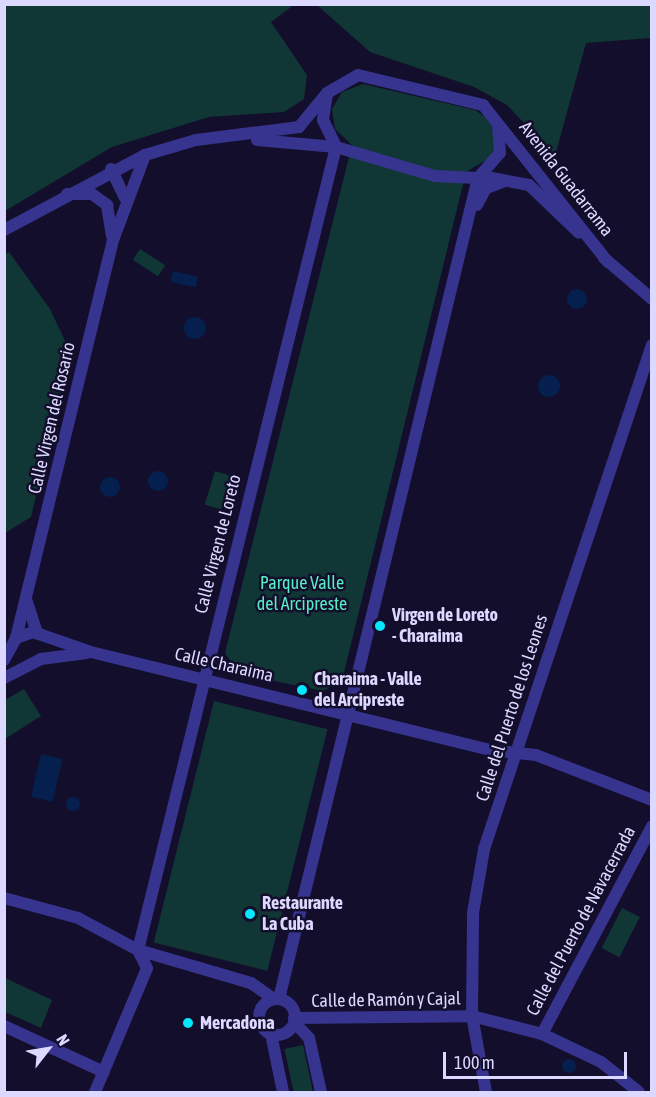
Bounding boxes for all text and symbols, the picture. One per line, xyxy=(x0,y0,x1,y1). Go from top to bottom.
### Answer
street label: Avenida Guadarrama xyxy=(514,117,618,241)
street label: Calle Virgen del Rosario xyxy=(24,340,80,496)
street label: Calle Virgen de Loreto xyxy=(190,472,246,616)
park label: Parque Valle del Arcipreste xyxy=(257,573,347,616)
place label: Virgen de Loreto - Charaima xyxy=(392,605,498,648)
street label: Calle del Puerto de los Leones xyxy=(472,612,552,804)
marker: Virgen de Loreto - Charaima xyxy=(373,619,387,633)
street label: Calle Charaima xyxy=(173,643,275,687)
place label: Charaima - Valle del Arcipreste xyxy=(314,669,422,712)
marker: Charaima - Valle del Arcipreste xyxy=(295,683,309,697)
street label: Calle del Puerto de Navacerrada xyxy=(522,823,640,1019)
place label: Restaurante La Cuba xyxy=(262,893,343,936)
marker: Restaurante La Cuba xyxy=(243,907,257,921)
street label: Calle de Ramón y Cajal xyxy=(311,988,461,1012)
place label: Mercadona xyxy=(200,1012,275,1034)
marker: Mercadona xyxy=(181,1016,195,1030)
north arrow xyxy=(18,1019,78,1079)
text: N xyxy=(53,1031,74,1048)
scale bar xyxy=(446,1040,630,1078)
text: 100 m xyxy=(454,1052,495,1073)

